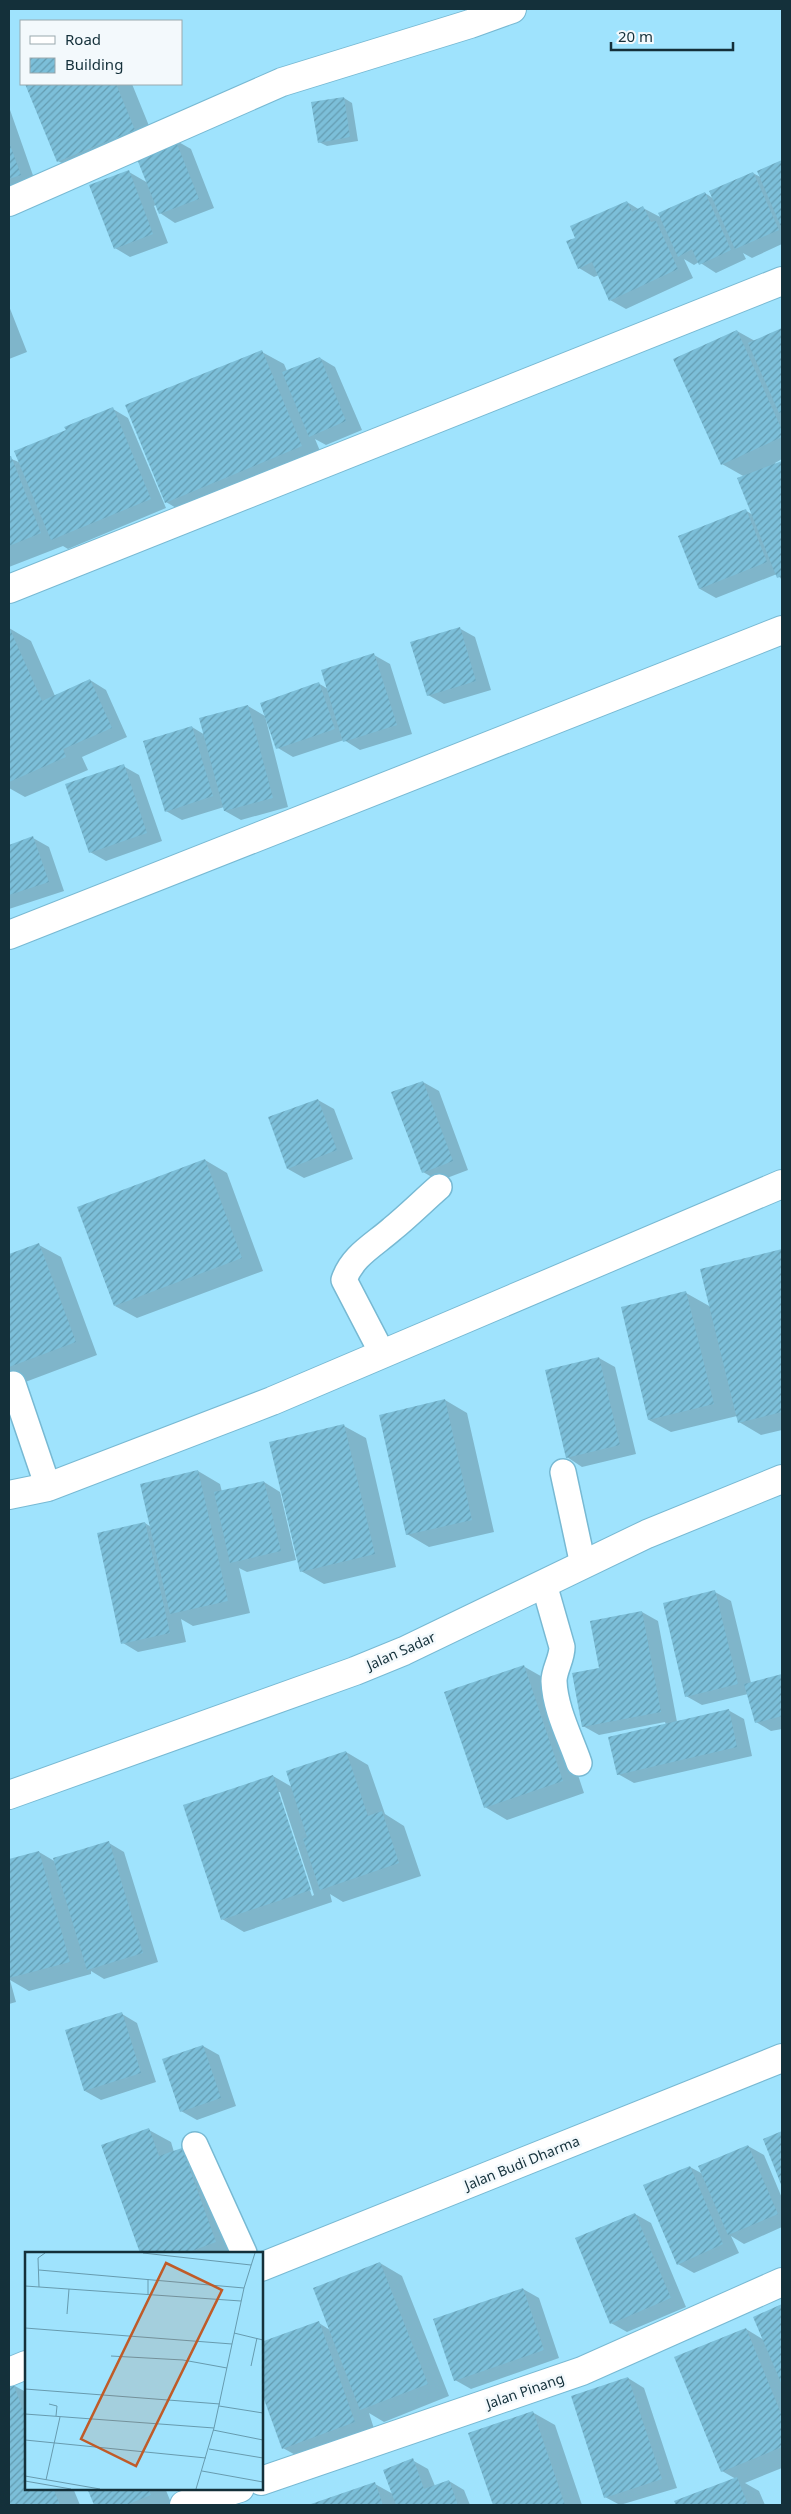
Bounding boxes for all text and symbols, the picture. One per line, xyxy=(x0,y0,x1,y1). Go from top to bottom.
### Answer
legend xyxy=(20,20,182,85)
scale bar xyxy=(611,20,734,52)
text: 20 m xyxy=(618,26,653,46)
text: Road xyxy=(65,29,101,49)
text: Building xyxy=(65,54,123,74)
street label: Jalan Sadar xyxy=(362,1627,438,1675)
street label: Jalan Budi Dharma xyxy=(460,2131,582,2195)
inset map xyxy=(25,2252,262,2489)
street label: Jalan Pinang xyxy=(481,2368,566,2413)

